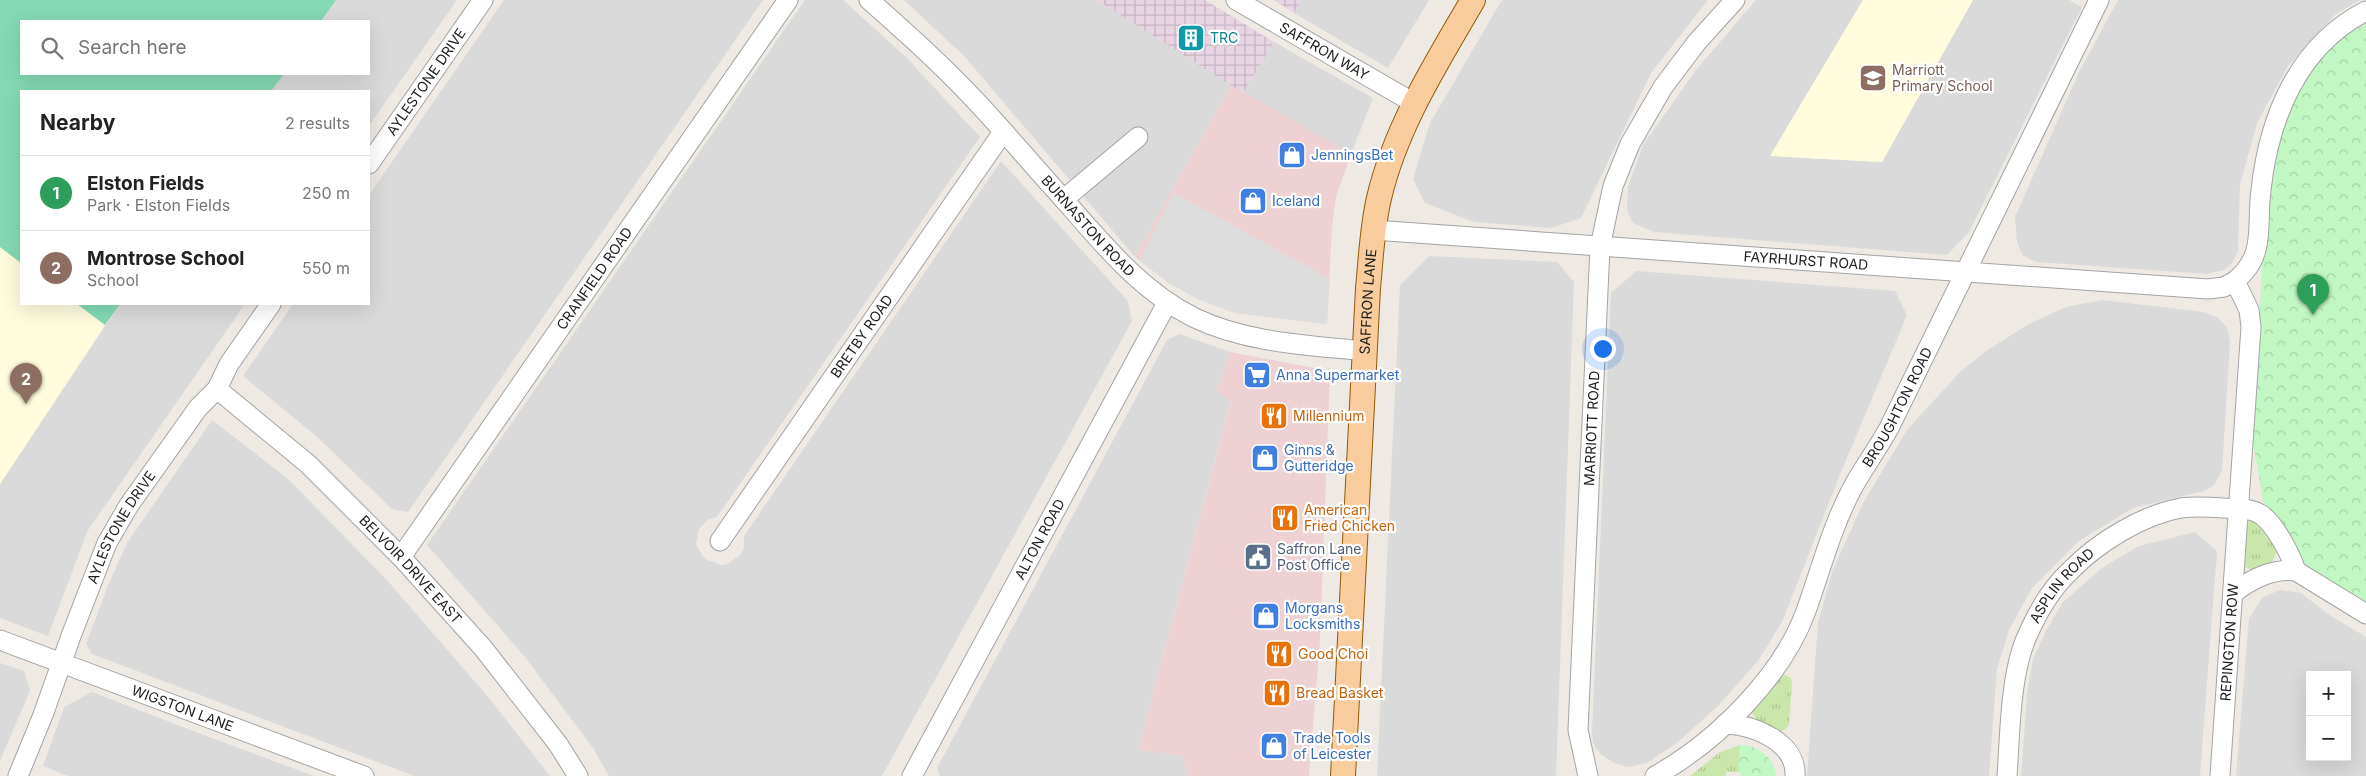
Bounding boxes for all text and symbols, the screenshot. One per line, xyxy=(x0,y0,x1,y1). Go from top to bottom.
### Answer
street label: SAFFRON WAY xyxy=(1277,18,1373,83)
search box xyxy=(20,20,370,75)
building icon: TRC xyxy=(1176,23,1206,53)
street label: AYLESTONE DRIVE xyxy=(383,25,469,138)
place label: TRC xyxy=(1210,29,1238,46)
icon: search xyxy=(38,34,66,62)
text: Search here xyxy=(78,36,187,59)
place label: Marriott Primary School xyxy=(1892,61,1993,94)
school or university icon: Marriott Primary School xyxy=(1858,63,1888,93)
text: Nearby xyxy=(40,110,115,135)
text: 2 results xyxy=(285,113,350,133)
shop icon: JenningsBet xyxy=(1277,140,1307,170)
place label: JenningsBet xyxy=(1311,146,1394,163)
text: Elston Fields xyxy=(87,172,204,195)
street label: BURNASTON ROAD xyxy=(1038,172,1139,280)
text: 1 xyxy=(53,183,59,203)
text: 250 m xyxy=(302,183,350,203)
shop icon: Iceland xyxy=(1238,186,1268,216)
place label: Iceland xyxy=(1272,192,1320,209)
text: Park · Elston Fields xyxy=(87,195,230,215)
street label: CRANFIELD ROAD xyxy=(553,224,636,333)
text: Montrose School xyxy=(87,247,244,270)
street label: FAYRHURST ROAD xyxy=(1743,247,1869,273)
street label: SAFFRON LANE xyxy=(1356,248,1379,355)
text: 2 xyxy=(51,258,61,278)
text: 550 m xyxy=(302,258,350,278)
text: School xyxy=(87,270,139,290)
pin: 1 xyxy=(2297,274,2329,315)
street label: BRETBY ROAD xyxy=(827,291,896,381)
your location xyxy=(1590,336,1616,362)
street label: BROUGHTON ROAD xyxy=(1858,344,1935,470)
supermarket icon: Anna Supermarket xyxy=(1242,360,1272,390)
pin: 2 xyxy=(10,363,42,404)
place label: Anna Supermarket xyxy=(1276,366,1400,383)
street label: MARRIOTT ROAD xyxy=(1580,370,1602,486)
restaurant icon: Millennium xyxy=(1259,401,1289,431)
place label: Millennium xyxy=(1293,407,1364,424)
place label: Ginns & Gutteridge xyxy=(1284,441,1354,474)
shop icon: Ginns & Gutteridge xyxy=(1250,443,1280,473)
street label: AYLESTONE DRIVE xyxy=(83,467,159,586)
street label: ALTON ROAD xyxy=(1011,496,1068,582)
place label: American Fried Chicken xyxy=(1304,501,1395,534)
restaurant icon: American Fried Chicken xyxy=(1270,503,1300,533)
street label: BELVOIR DRIVE EAST xyxy=(356,511,466,627)
place label: Saffron Lane Post Office xyxy=(1277,540,1362,573)
public building icon: Saffron Lane Post Office xyxy=(1243,542,1273,572)
street label: ASPLIN ROAD xyxy=(2026,544,2097,626)
street label: REPINGTON ROW xyxy=(2216,583,2241,702)
place label: Morgans Locksmiths xyxy=(1285,599,1360,632)
shop icon: Morgans Locksmiths xyxy=(1251,601,1281,631)
restaurant icon: Good Choi xyxy=(1264,639,1294,669)
place label: Good Choi xyxy=(1298,645,1368,662)
map controls xyxy=(2306,671,2351,761)
button: + xyxy=(2306,671,2351,716)
restaurant icon: Bread Basket xyxy=(1262,678,1292,708)
street label: WIGSTON LANE xyxy=(130,681,236,735)
place label: Bread Basket xyxy=(1296,684,1384,701)
button: − xyxy=(2306,716,2351,761)
place label: Trade Tools of Leicester xyxy=(1293,729,1371,762)
shop icon: Trade Tools of Leicester xyxy=(1259,731,1289,761)

